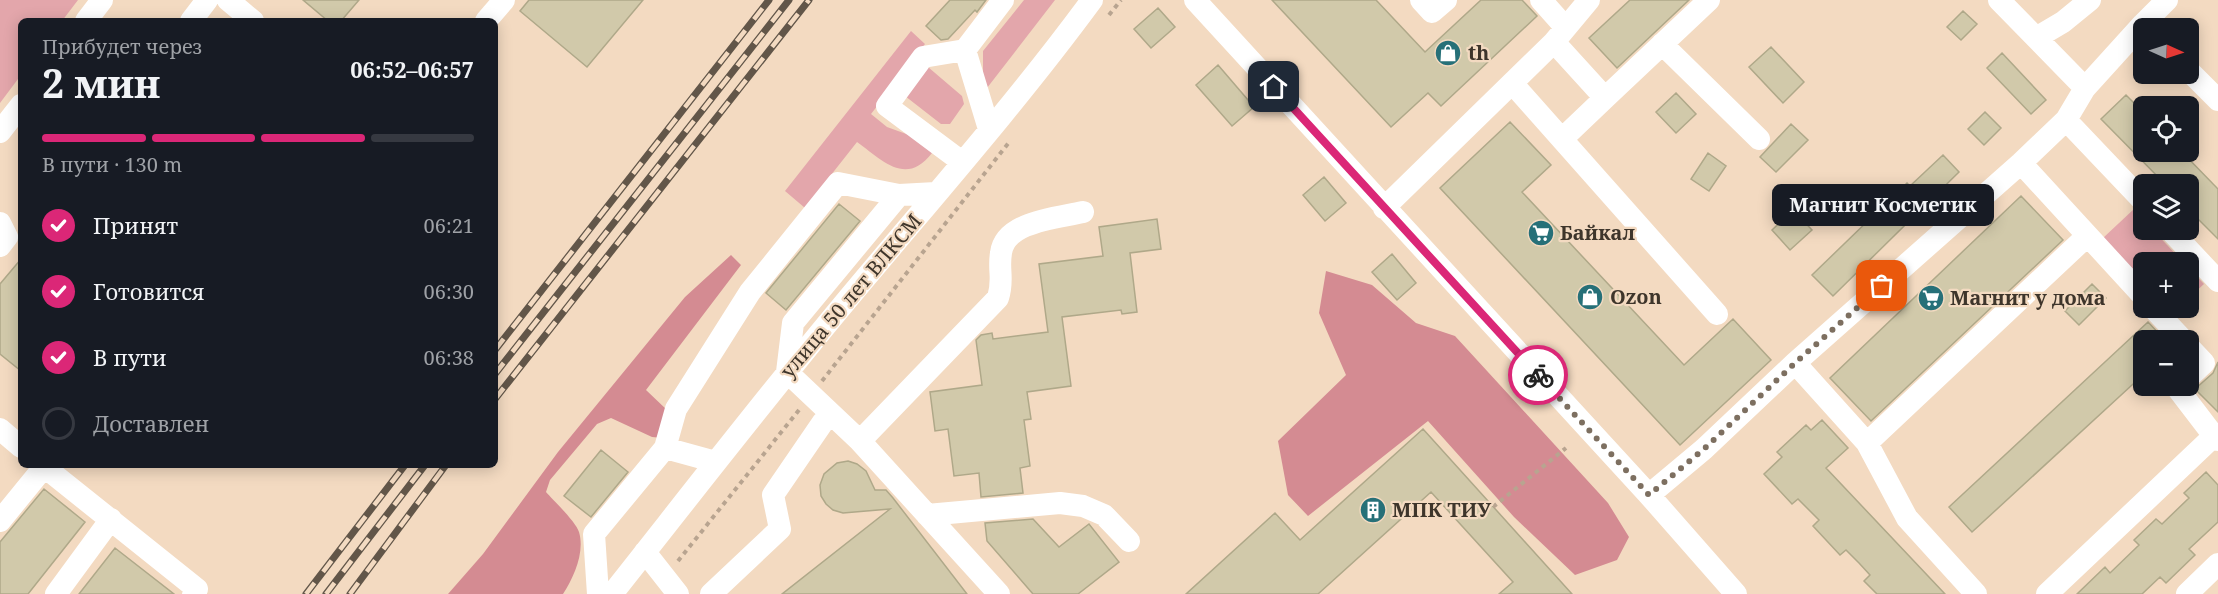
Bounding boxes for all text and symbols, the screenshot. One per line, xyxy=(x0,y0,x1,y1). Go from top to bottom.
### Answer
north arrow xyxy=(2133,18,2199,84)
map controls xyxy=(2133,18,2199,396)
text: Прибудет через xyxy=(42,33,202,60)
shop icon: th xyxy=(1433,38,1463,68)
place label: th xyxy=(1468,39,1489,66)
text: 06:52–06:57 xyxy=(350,54,474,84)
text: 2 мин xyxy=(42,56,160,109)
pin xyxy=(1248,61,1299,112)
icon: home xyxy=(1257,70,1290,103)
button: locate xyxy=(2133,96,2199,162)
text: В пути · 130 m xyxy=(42,151,182,178)
button: layers xyxy=(2133,174,2199,240)
callout: Магнит Косметик xyxy=(1771,184,1993,226)
text: Магнит Косметик xyxy=(1789,191,1977,218)
street label: улица 50 лет ВЛКСМ xyxy=(774,208,927,383)
icon: check xyxy=(42,209,75,242)
text: Принят xyxy=(93,210,178,240)
text: 06:21 xyxy=(424,212,474,239)
supermarket icon: Байкал xyxy=(1526,218,1556,248)
place label: Байкал xyxy=(1560,219,1635,246)
button: + xyxy=(2133,252,2199,318)
pin xyxy=(1856,260,1907,311)
icon: bag xyxy=(1865,269,1898,302)
icon: check xyxy=(42,275,75,308)
text: Готовится xyxy=(93,276,205,306)
text: 06:30 xyxy=(424,278,474,305)
shop icon: Ozon xyxy=(1575,282,1605,312)
place label: Ozon xyxy=(1610,283,1662,310)
supermarket icon: Магнит у дома xyxy=(1916,283,1946,313)
place label: Магнит у дома xyxy=(1950,284,2106,311)
button: − xyxy=(2133,330,2199,396)
icon: check xyxy=(42,341,75,374)
text: В пути xyxy=(93,342,167,372)
text: 06:38 xyxy=(424,344,474,371)
courier xyxy=(1508,345,1568,405)
icon: bike xyxy=(1522,359,1555,392)
text: Доставлен xyxy=(93,408,209,438)
building icon: МПК ТИУ xyxy=(1358,495,1388,525)
place label: МПК ТИУ xyxy=(1392,496,1491,523)

